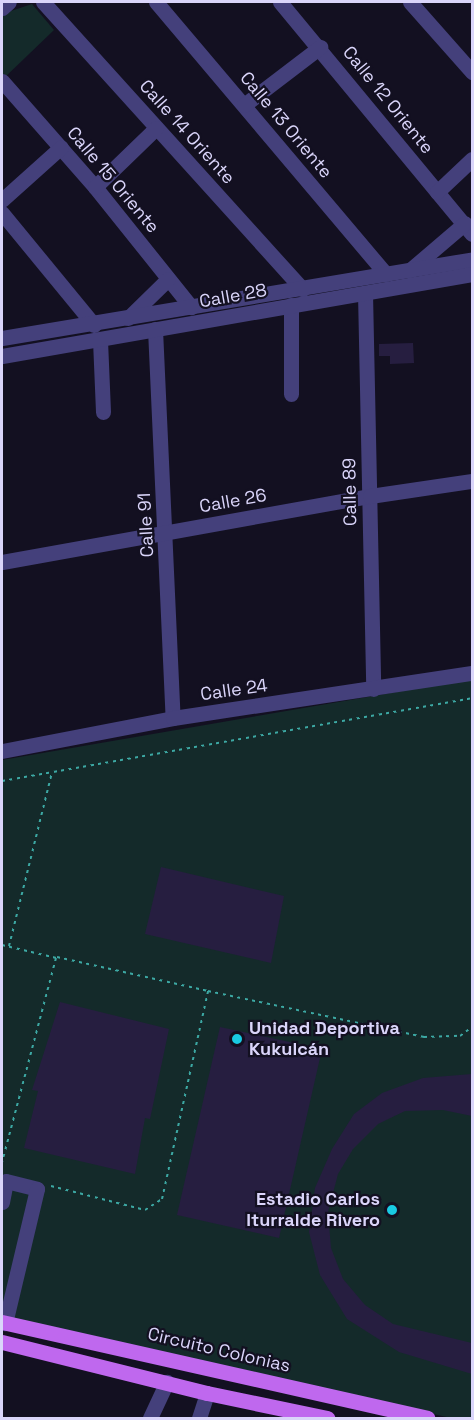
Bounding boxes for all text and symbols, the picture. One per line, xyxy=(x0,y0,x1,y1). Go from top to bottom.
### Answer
street label: Calle 12 Oriente xyxy=(338,42,438,158)
street label: Calle 13 Oriente xyxy=(235,67,337,183)
street label: Calle 14 Oriente xyxy=(135,75,239,189)
street label: Calle 15 Oriente xyxy=(62,122,164,238)
street label: Calle 28 xyxy=(198,279,268,313)
street label: Calle 89 xyxy=(339,458,361,526)
street label: Calle 26 xyxy=(198,484,268,518)
street label: Calle 91 xyxy=(134,492,158,558)
street label: Calle 24 xyxy=(199,675,269,705)
place label: Unidad Deportiva Kukulcán xyxy=(249,1018,400,1060)
marker: Unidad Deportiva Kukulcán xyxy=(230,1032,244,1046)
place label: Estadio Carlos Iturralde Rivero xyxy=(246,1189,380,1232)
marker: Estadio Carlos Iturralde Rivero xyxy=(385,1203,399,1217)
street label: Circuito Colonias xyxy=(146,1323,292,1377)

